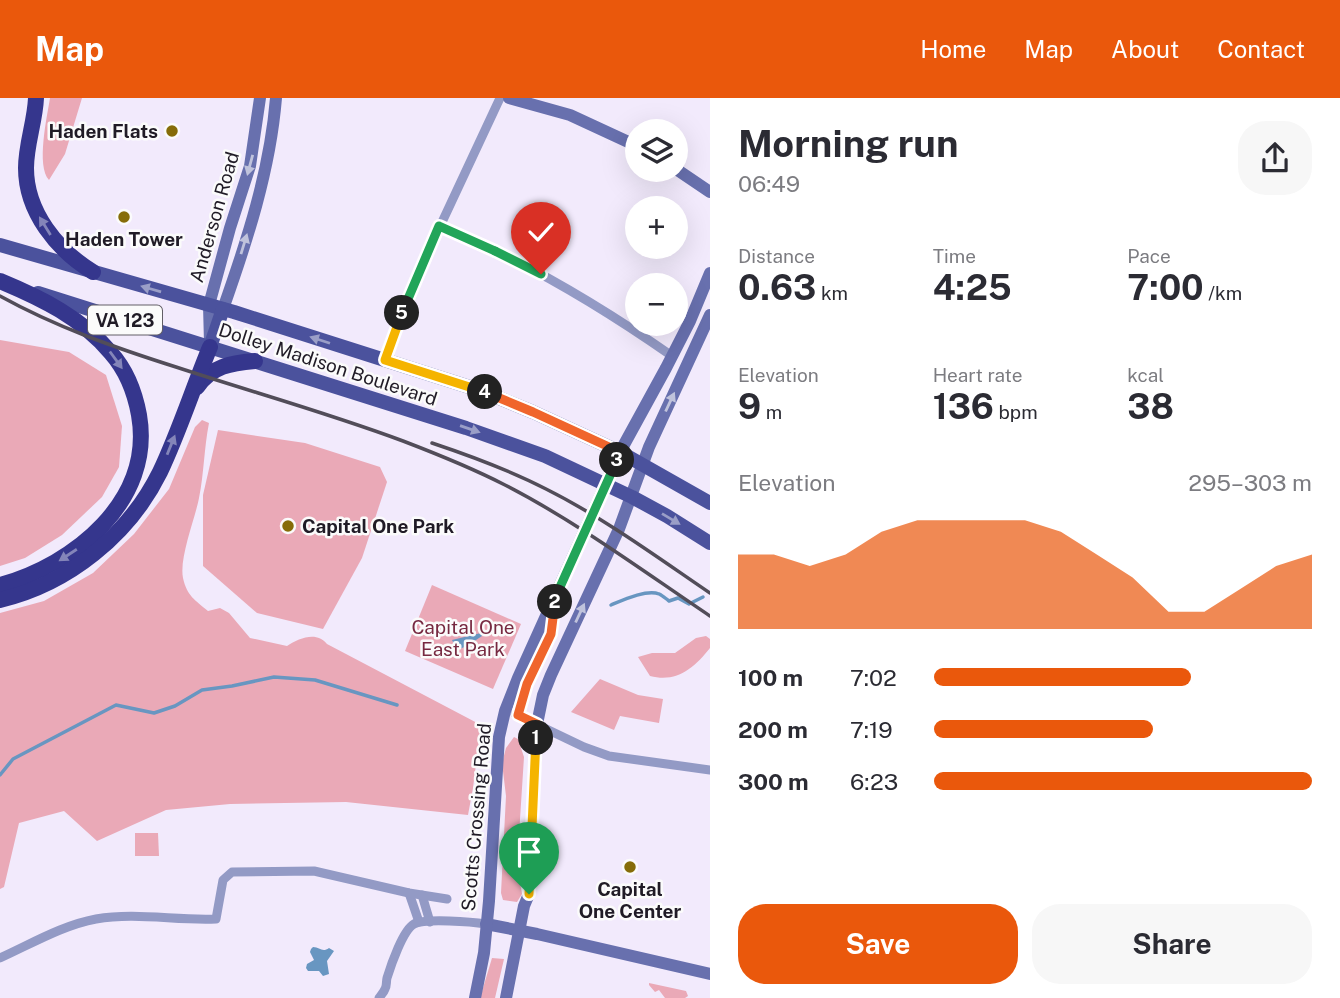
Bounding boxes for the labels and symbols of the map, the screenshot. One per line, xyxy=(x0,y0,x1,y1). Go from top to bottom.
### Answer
place label: Haden Flats xyxy=(48,120,158,142)
marker: Haden Flats xyxy=(164,123,180,139)
street label: Anderson Road xyxy=(185,149,243,285)
one-way arrow xyxy=(244,155,255,177)
pin xyxy=(511,202,571,274)
marker: Haden Tower xyxy=(116,209,132,225)
one-way arrow xyxy=(38,216,51,235)
place label: Haden Tower xyxy=(65,228,183,250)
one-way arrow xyxy=(239,234,250,255)
one-way arrow xyxy=(140,283,161,293)
pin: 5 xyxy=(384,296,420,330)
road number: VA 123 xyxy=(88,306,162,334)
street label: Dolley Madison Boulevard xyxy=(216,318,440,410)
one-way arrow xyxy=(309,334,330,344)
one-way arrow xyxy=(109,350,123,369)
pin: 4 xyxy=(468,374,503,410)
one-way arrow xyxy=(664,392,676,412)
one-way arrow xyxy=(459,424,480,435)
one-way arrow xyxy=(166,434,177,455)
pin: 3 xyxy=(600,442,634,478)
one-way arrow xyxy=(662,513,681,526)
place label: Capital One Park xyxy=(302,515,454,537)
marker: Capital One Park xyxy=(280,518,296,534)
one-way arrow xyxy=(58,548,77,561)
pin: 2 xyxy=(538,584,572,620)
one-way arrow xyxy=(574,603,585,623)
park label: Capital One East Park xyxy=(411,616,515,660)
pin: 1 xyxy=(518,720,554,756)
street label: Scotts Crossing Road xyxy=(457,722,495,912)
pin xyxy=(499,822,559,894)
marker: Capital One Center xyxy=(622,859,638,875)
place label: Capital One Center xyxy=(579,878,681,922)

